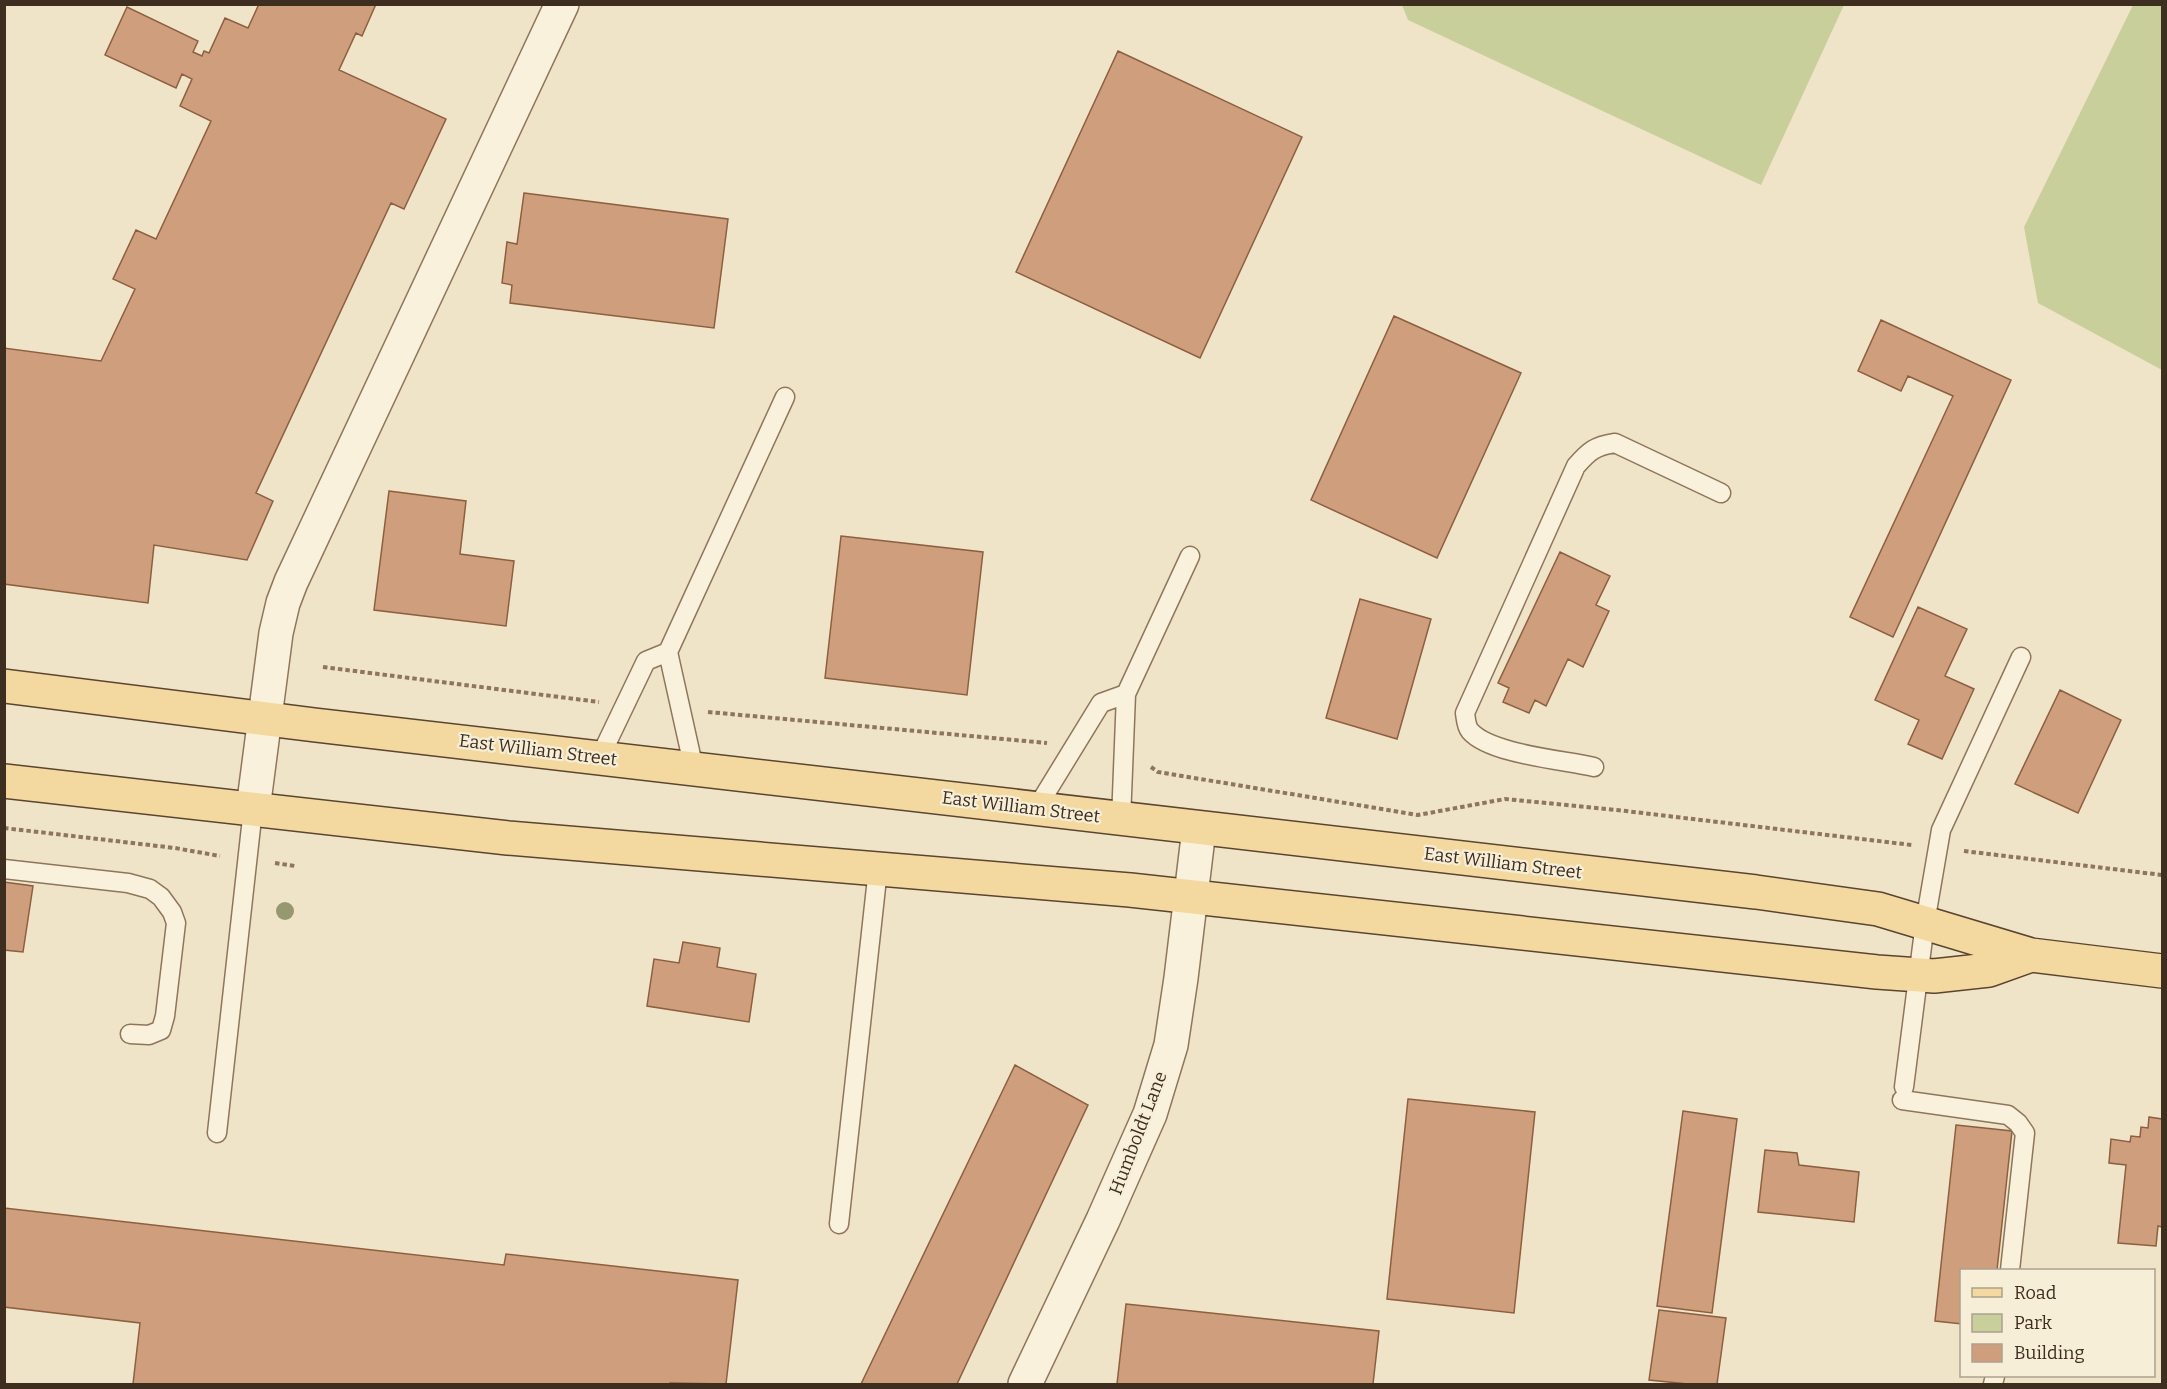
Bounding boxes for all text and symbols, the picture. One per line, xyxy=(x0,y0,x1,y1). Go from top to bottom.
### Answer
street label: East William Street xyxy=(458,729,619,771)
street label: East William Street xyxy=(941,786,1102,828)
street label: East William Street xyxy=(1423,842,1584,884)
street label: Humboldt Lane xyxy=(1104,1068,1172,1198)
legend xyxy=(1960,1269,2155,1377)
text: Road xyxy=(2014,1282,2057,1304)
text: Park xyxy=(2014,1312,2053,1334)
text: Building xyxy=(2014,1342,2085,1364)

